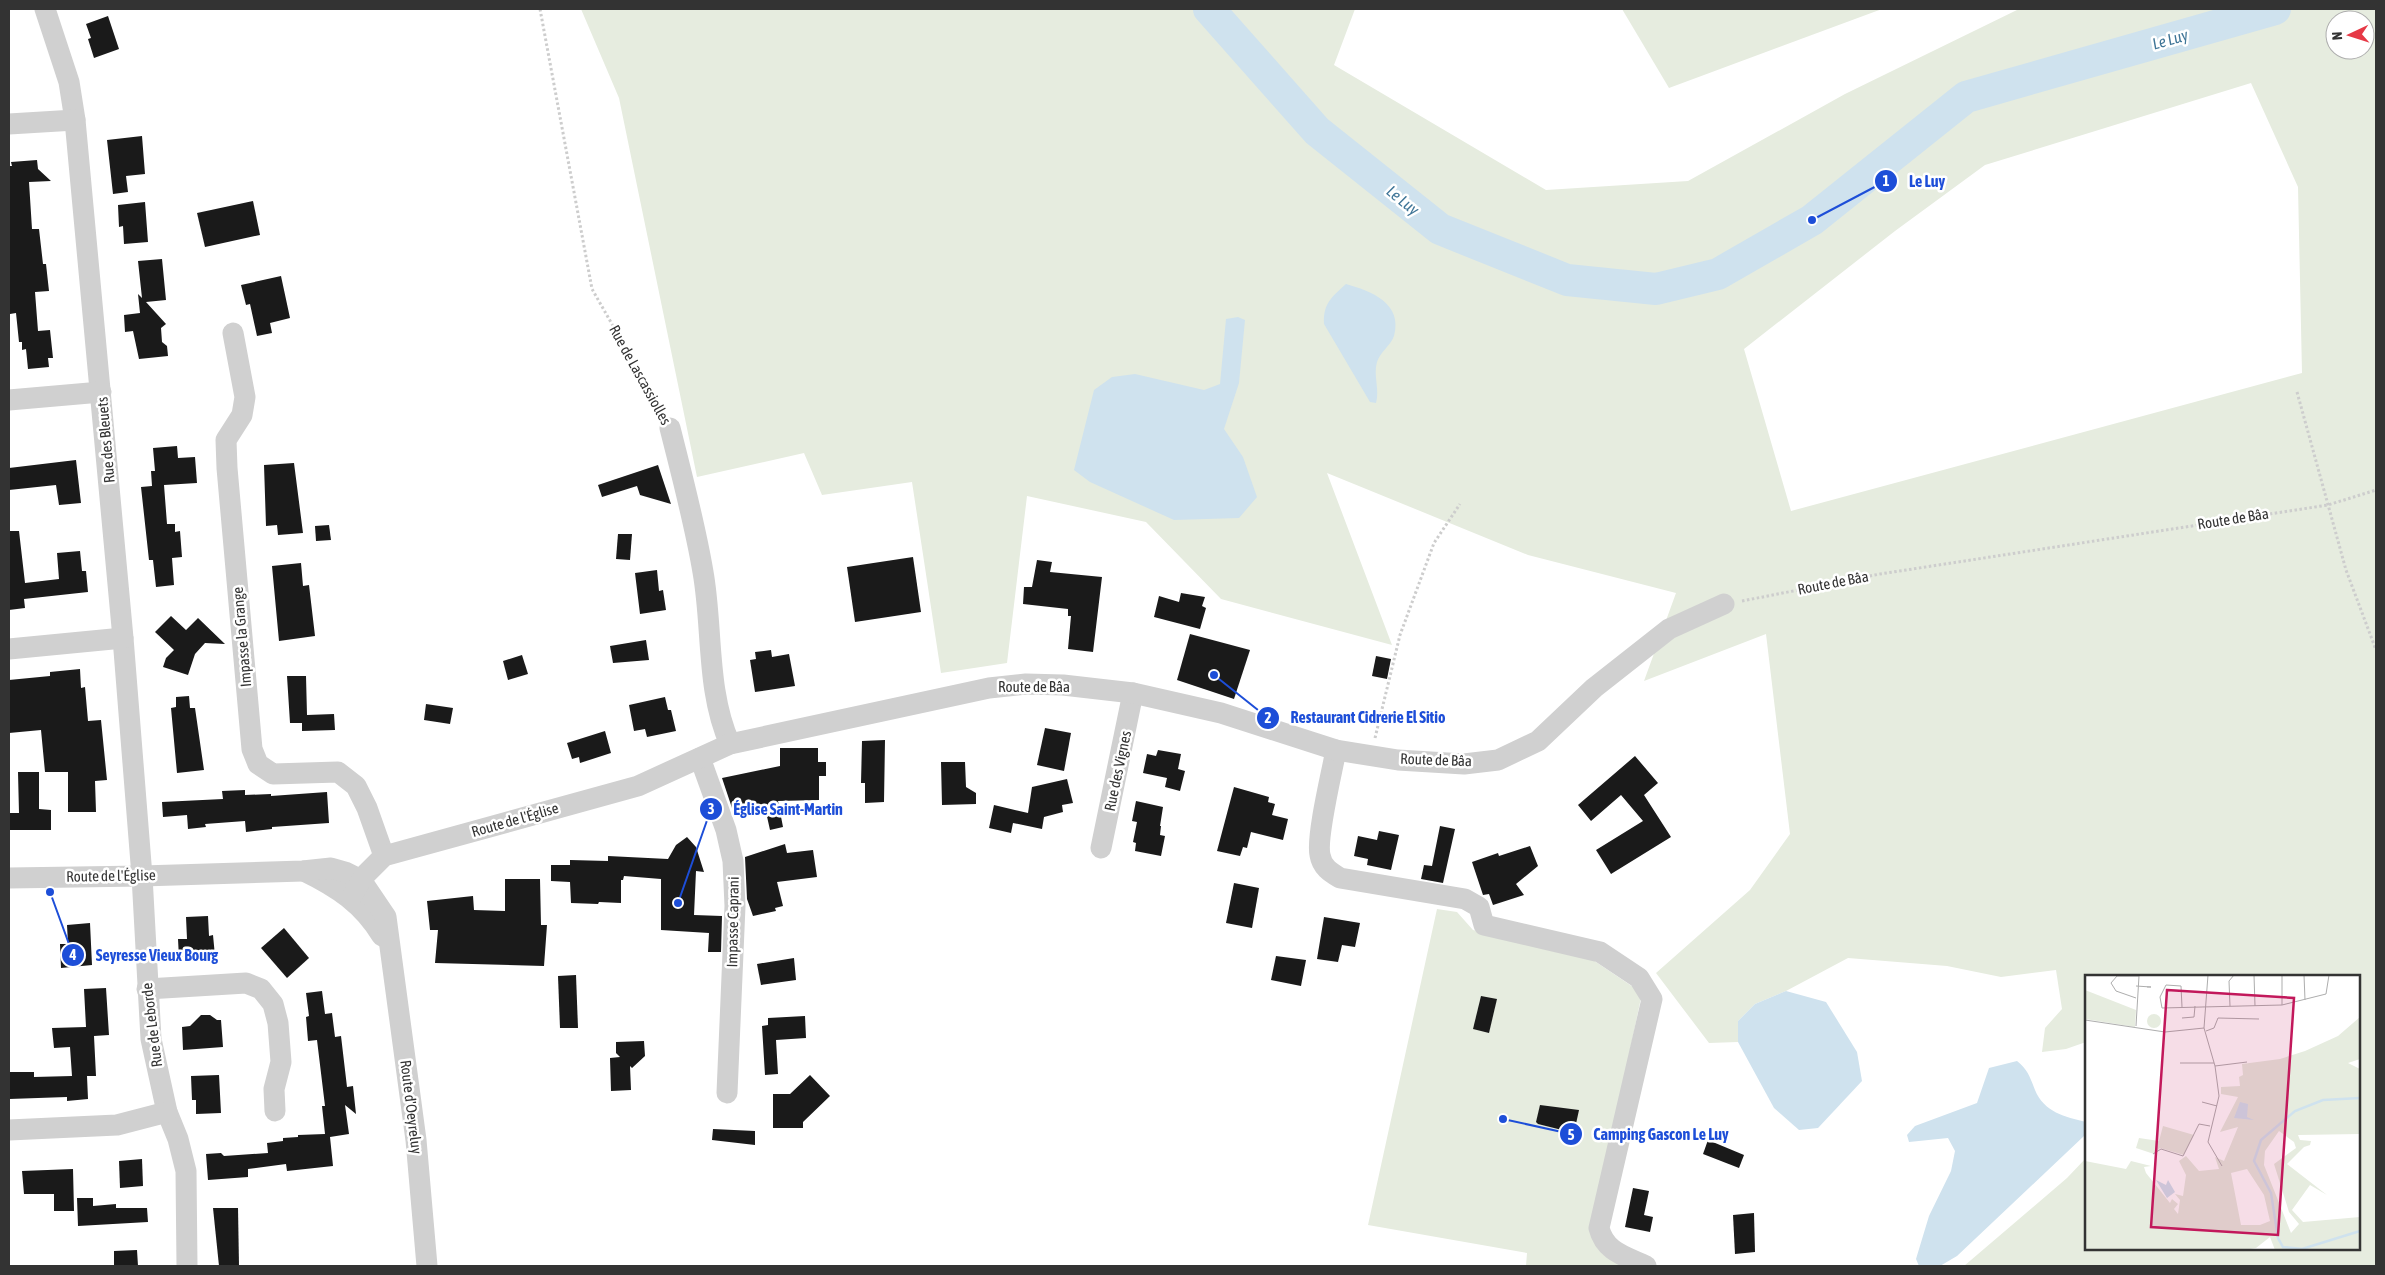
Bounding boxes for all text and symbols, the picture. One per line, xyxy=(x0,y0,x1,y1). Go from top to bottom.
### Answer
north arrow xyxy=(2325,10,2375,60)
water label: Le Luy xyxy=(2150,25,2191,54)
text: N xyxy=(2329,31,2345,41)
callout: Le Luy xyxy=(1874,166,1955,197)
text: 1 xyxy=(1882,172,1890,189)
text: Le Luy xyxy=(1909,172,1945,190)
water label: Le Luy xyxy=(1383,182,1423,219)
street label: Rue de Lascassiolles xyxy=(606,322,675,428)
street label: Rue des Bleuets xyxy=(93,396,118,484)
street label: Route de Bâa xyxy=(2196,504,2270,533)
street label: Route de Bâa xyxy=(1796,567,1870,598)
street label: Impasse la Grange xyxy=(229,586,254,688)
street label: Route de Bâa xyxy=(998,678,1070,695)
callout: Restaurant Cidrerie El Sitio xyxy=(1256,702,1455,733)
text: Restaurant Cidrerie El Sitio xyxy=(1291,708,1446,726)
text: 2 xyxy=(1264,709,1272,726)
street label: Rue des Vignes xyxy=(1101,729,1134,813)
street label: Route de Bâa xyxy=(1400,750,1472,769)
callout: Église Saint-Martin xyxy=(698,794,853,825)
street label: Route de l'Église xyxy=(469,799,560,840)
text: 3 xyxy=(707,800,715,817)
text: Église Saint-Martin xyxy=(733,800,843,818)
street label: Route de l'Église xyxy=(66,866,156,885)
street label: Impasse Caprani xyxy=(723,876,742,968)
callout: Seyresse Vieux Bourg xyxy=(60,940,228,971)
text: 4 xyxy=(68,946,77,963)
text: Seyresse Vieux Bourg xyxy=(96,946,218,964)
inset map xyxy=(2085,975,2360,1250)
street label: Rue de Leborde xyxy=(138,982,165,1068)
street label: Route d'Oeyreluy xyxy=(397,1059,426,1155)
callout: Camping Gascon Le Luy xyxy=(1558,1119,1738,1150)
text: Camping Gascon Le Luy xyxy=(1593,1125,1729,1143)
text: 5 xyxy=(1567,1126,1575,1143)

